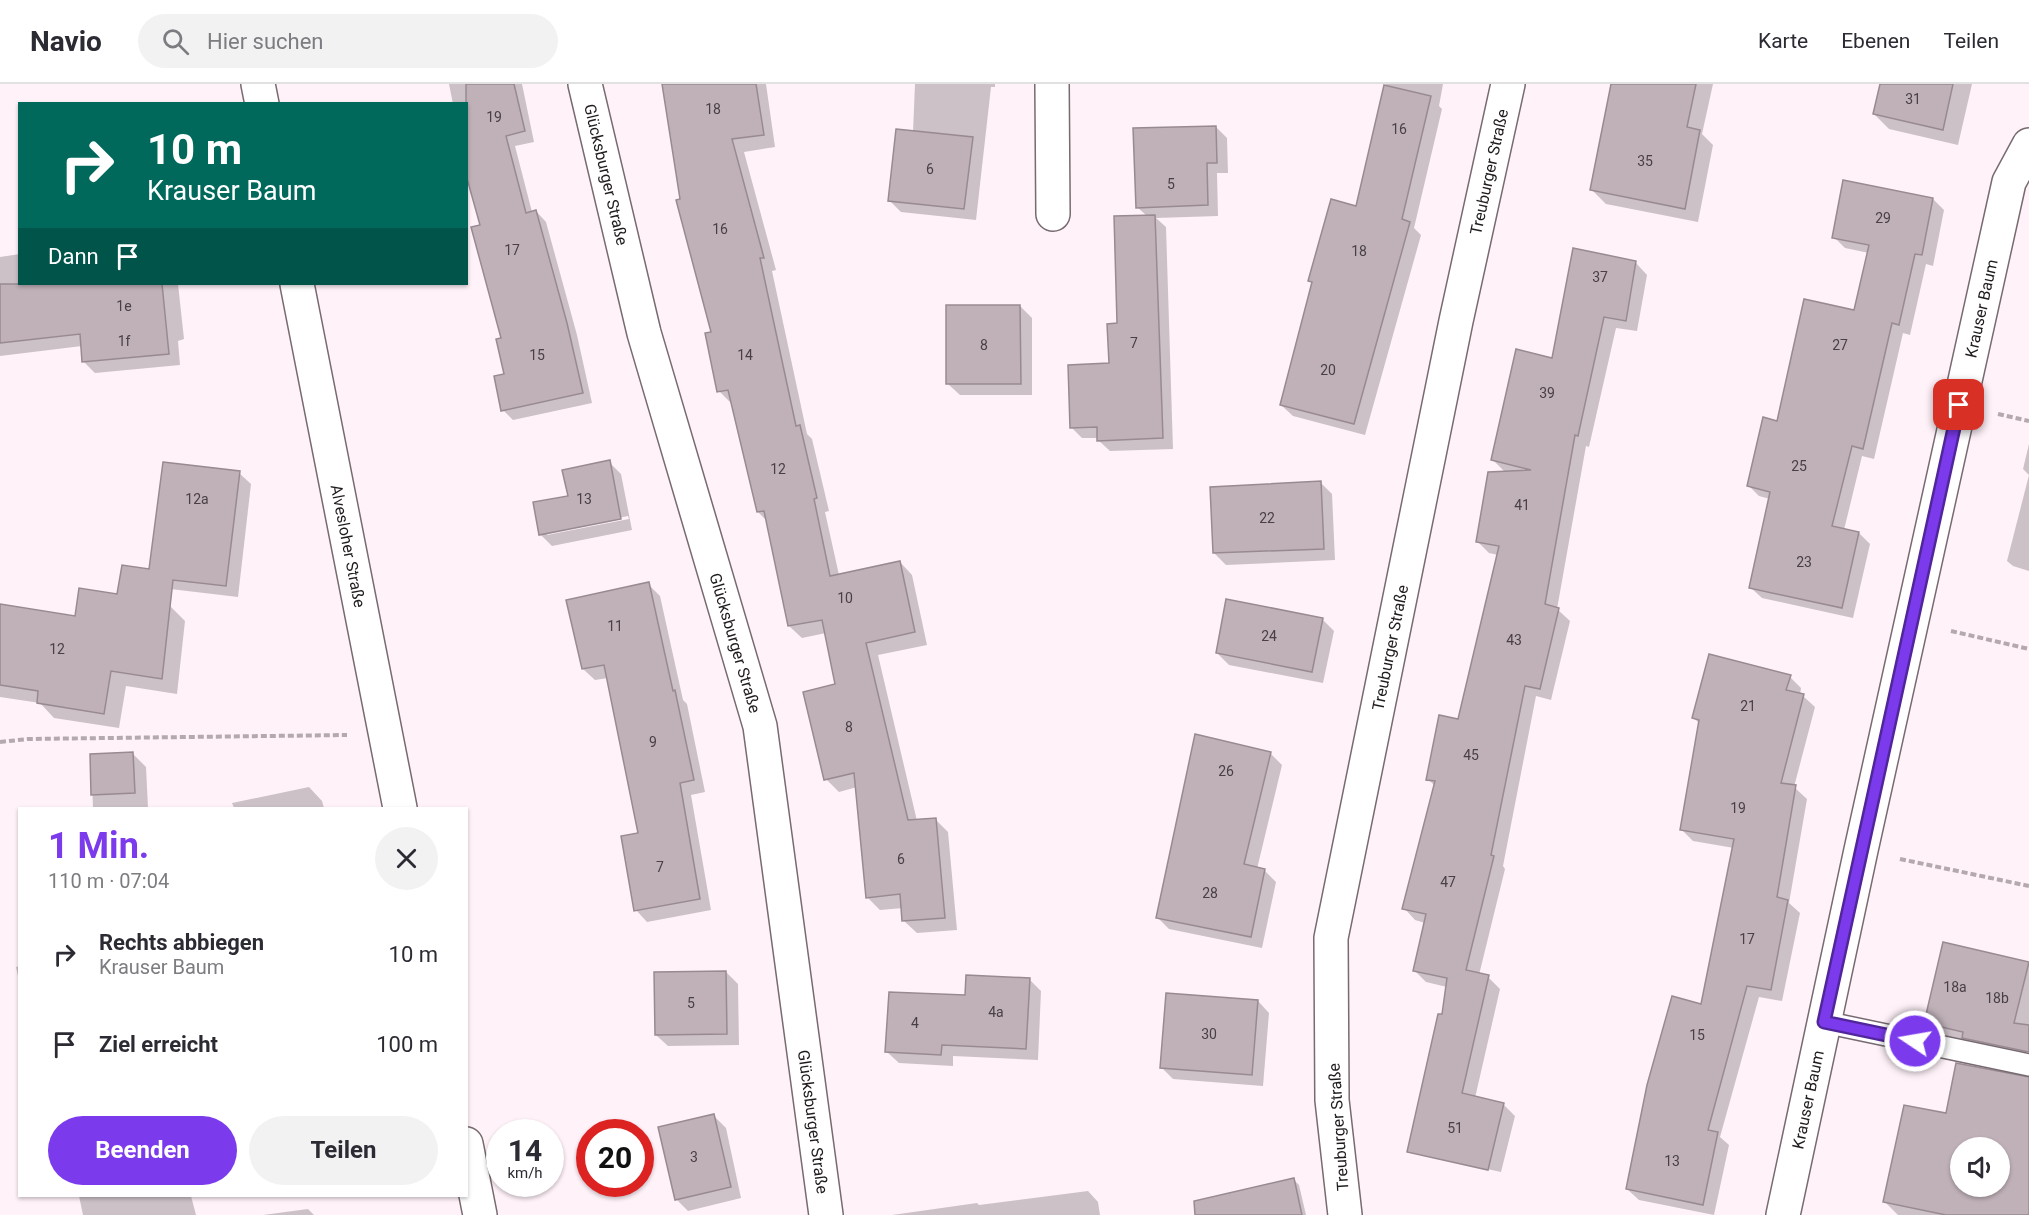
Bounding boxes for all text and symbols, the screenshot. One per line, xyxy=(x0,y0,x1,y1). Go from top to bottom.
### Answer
search box xyxy=(138,14,558,68)
text: Navio xyxy=(30,25,102,58)
icon: search xyxy=(159,25,192,58)
text: Hier suchen xyxy=(207,29,324,54)
text: Karte xyxy=(1758,29,1808,53)
text: Ebenen xyxy=(1841,29,1910,53)
text: Teilen xyxy=(1943,29,1999,53)
house number: 31 xyxy=(1905,91,1921,107)
house number: 18 xyxy=(705,101,721,117)
street label: Glücksburger Straße xyxy=(580,102,632,247)
street label: Treuburger Straße xyxy=(1466,107,1512,237)
house number: 19 xyxy=(486,109,502,125)
house number: 16 xyxy=(1391,121,1407,137)
text: 10 m xyxy=(147,125,242,174)
icon: right xyxy=(48,126,126,204)
house number: 35 xyxy=(1637,153,1653,169)
house number: 6 xyxy=(926,161,934,177)
text: Krauser Baum xyxy=(147,175,316,207)
house number: 5 xyxy=(1167,176,1175,192)
house number: 29 xyxy=(1875,210,1891,226)
house number: 16 xyxy=(712,221,728,237)
icon: arrive xyxy=(111,240,144,273)
house number: 17 xyxy=(504,242,520,258)
house number: 18 xyxy=(1351,243,1367,259)
text: Dann xyxy=(48,244,99,269)
street label: Krauser Baum xyxy=(1961,257,2002,360)
house number: 37 xyxy=(1592,269,1608,285)
house number: 1e xyxy=(116,298,132,314)
house number: 1f xyxy=(118,333,130,349)
house number: 7 xyxy=(1130,335,1138,351)
house number: 8 xyxy=(980,337,988,353)
house number: 27 xyxy=(1832,337,1848,353)
house number: 15 xyxy=(529,347,545,363)
house number: 14 xyxy=(737,347,753,363)
house number: 20 xyxy=(1320,362,1336,378)
pin xyxy=(1933,379,1984,430)
house number: 39 xyxy=(1539,385,1555,401)
icon: arrive xyxy=(1942,388,1975,421)
house number: 25 xyxy=(1791,458,1807,474)
house number: 12 xyxy=(770,461,786,477)
street label: Alvesloher Straße xyxy=(327,483,369,609)
house number: 12a xyxy=(185,491,209,507)
house number: 13 xyxy=(576,491,592,507)
house number: 41 xyxy=(1514,497,1530,513)
house number: 22 xyxy=(1259,510,1275,526)
house number: 23 xyxy=(1796,554,1812,570)
street label: Glücksburger Straße xyxy=(705,571,765,715)
street label: Treuburger Straße xyxy=(1368,583,1412,712)
house number: 10 xyxy=(837,590,853,606)
house number: 11 xyxy=(607,618,623,634)
house number: 24 xyxy=(1261,628,1277,644)
house number: 43 xyxy=(1506,632,1522,648)
house number: 12 xyxy=(49,641,65,657)
house number: 21 xyxy=(1740,698,1756,714)
house number: 8 xyxy=(845,719,853,735)
house number: 9 xyxy=(649,734,657,750)
house number: 45 xyxy=(1463,747,1479,763)
house number: 26 xyxy=(1218,763,1234,779)
house number: 19 xyxy=(1730,800,1746,816)
text: 1 Min. xyxy=(48,825,149,867)
button: close xyxy=(375,827,438,890)
house number: 6 xyxy=(897,851,905,867)
house number: 7 xyxy=(656,859,664,875)
text: 110 m · 07:04 xyxy=(48,869,169,893)
house number: 47 xyxy=(1440,874,1456,890)
house number: 28 xyxy=(1202,885,1218,901)
text: Rechts abbiegen xyxy=(99,930,264,955)
house number: 17 xyxy=(1739,931,1755,947)
icon: right xyxy=(48,938,81,971)
text: 10 m xyxy=(389,942,438,967)
text: Krauser Baum xyxy=(99,955,224,979)
house number: 18a xyxy=(1943,979,1967,995)
house number: 18b xyxy=(1985,990,2009,1006)
house number: 5 xyxy=(687,995,695,1011)
house number: 4a xyxy=(988,1004,1004,1020)
position arrow xyxy=(1883,1009,1947,1073)
house number: 4 xyxy=(911,1015,919,1031)
house number: 30 xyxy=(1201,1026,1217,1042)
house number: 15 xyxy=(1689,1027,1705,1043)
icon: arrive xyxy=(48,1028,81,1061)
text: Ziel erreicht xyxy=(99,1032,218,1057)
text: 100 m xyxy=(376,1032,438,1057)
street label: Glücksburger Straße xyxy=(794,1049,832,1195)
street label: Krauser Baum xyxy=(1788,1049,1828,1151)
street label: Treuburger Straße xyxy=(1325,1062,1352,1191)
button: Beenden xyxy=(48,1116,237,1185)
button: Teilen xyxy=(249,1116,438,1185)
speed limit sign: 20 xyxy=(576,1119,654,1197)
house number: 51 xyxy=(1447,1120,1463,1136)
text: 14 xyxy=(508,1133,542,1168)
map controls xyxy=(1950,1137,2010,1197)
button: sound xyxy=(1950,1137,2010,1197)
house number: 3 xyxy=(690,1149,698,1165)
house number: 13 xyxy=(1664,1153,1680,1169)
text: km/h xyxy=(507,1164,543,1182)

